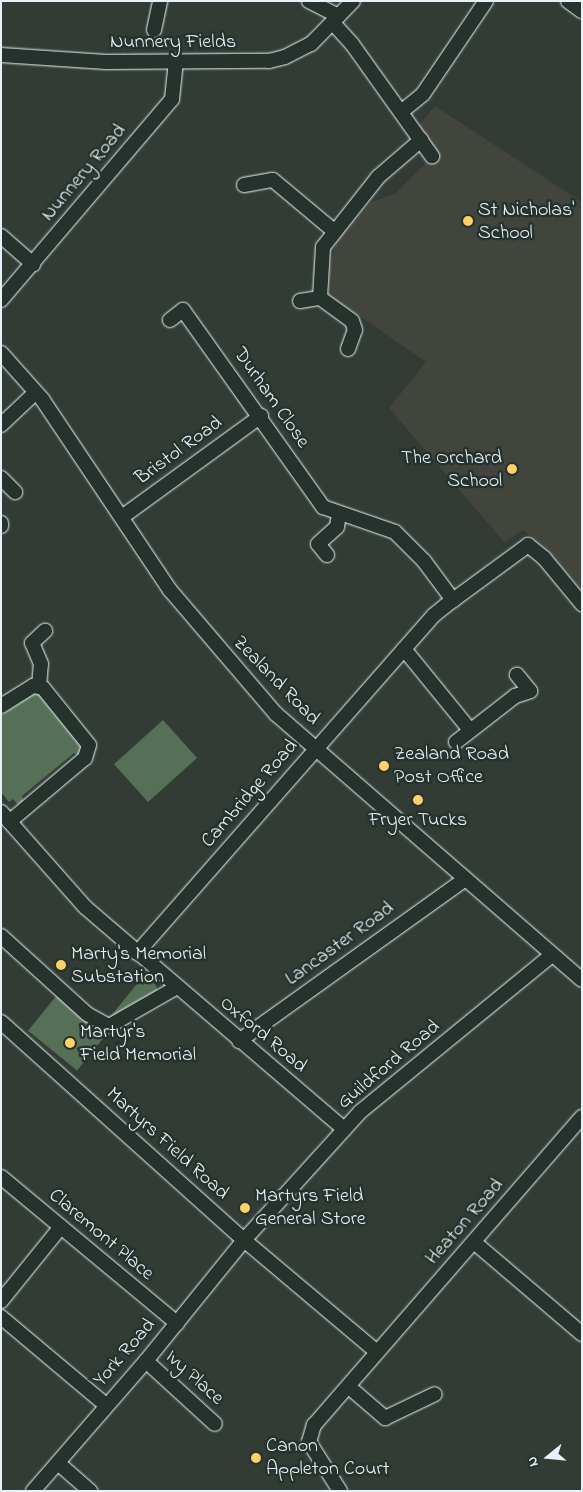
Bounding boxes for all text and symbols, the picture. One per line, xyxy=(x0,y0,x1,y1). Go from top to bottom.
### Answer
street label: Nunnery Fields xyxy=(110,30,236,54)
street label: Nunnery Road xyxy=(36,120,132,226)
place label: St Nicholas' School xyxy=(478,198,574,245)
marker: St Nicholas' School xyxy=(462,215,474,227)
street label: Durham Close xyxy=(228,343,314,453)
street label: Bristol Road xyxy=(131,411,227,491)
place label: The Orchard School xyxy=(401,446,502,493)
marker: The Orchard School xyxy=(506,463,518,475)
street label: Zealand Road xyxy=(227,631,325,731)
street label: Cambridge Road xyxy=(197,735,303,853)
place label: Zealand Road Post Office xyxy=(394,742,509,789)
marker: Zealand Road Post Office xyxy=(378,760,390,772)
marker: Fryer Tucks xyxy=(412,794,424,806)
place label: Fryer Tucks xyxy=(369,808,467,832)
street label: Lancaster Road xyxy=(281,897,399,991)
place label: Marty's Memorial Substation xyxy=(71,942,206,989)
marker: Marty's Memorial Substation xyxy=(55,959,67,971)
street label: Oxford Road xyxy=(214,992,312,1078)
street label: Guildford Road xyxy=(333,1015,445,1115)
place label: Martyr's Field Memorial xyxy=(80,1020,196,1067)
marker: Martyr's Field Memorial xyxy=(64,1037,76,1049)
street label: Martyrs Field Road xyxy=(101,1083,233,1205)
street label: Heaton Road xyxy=(421,1174,509,1270)
street label: Claremont Place xyxy=(43,1184,159,1286)
place label: Martyrs Field General Store xyxy=(255,1184,366,1231)
marker: Martyrs Field General Store xyxy=(239,1202,251,1214)
street label: York Road xyxy=(89,1314,161,1392)
street label: Ivy Place xyxy=(160,1345,228,1411)
north arrow xyxy=(523,1432,573,1482)
place label: Canon Appleton Court xyxy=(266,1434,389,1481)
marker: Canon Appleton Court xyxy=(250,1452,262,1464)
text: N xyxy=(522,1454,545,1469)

